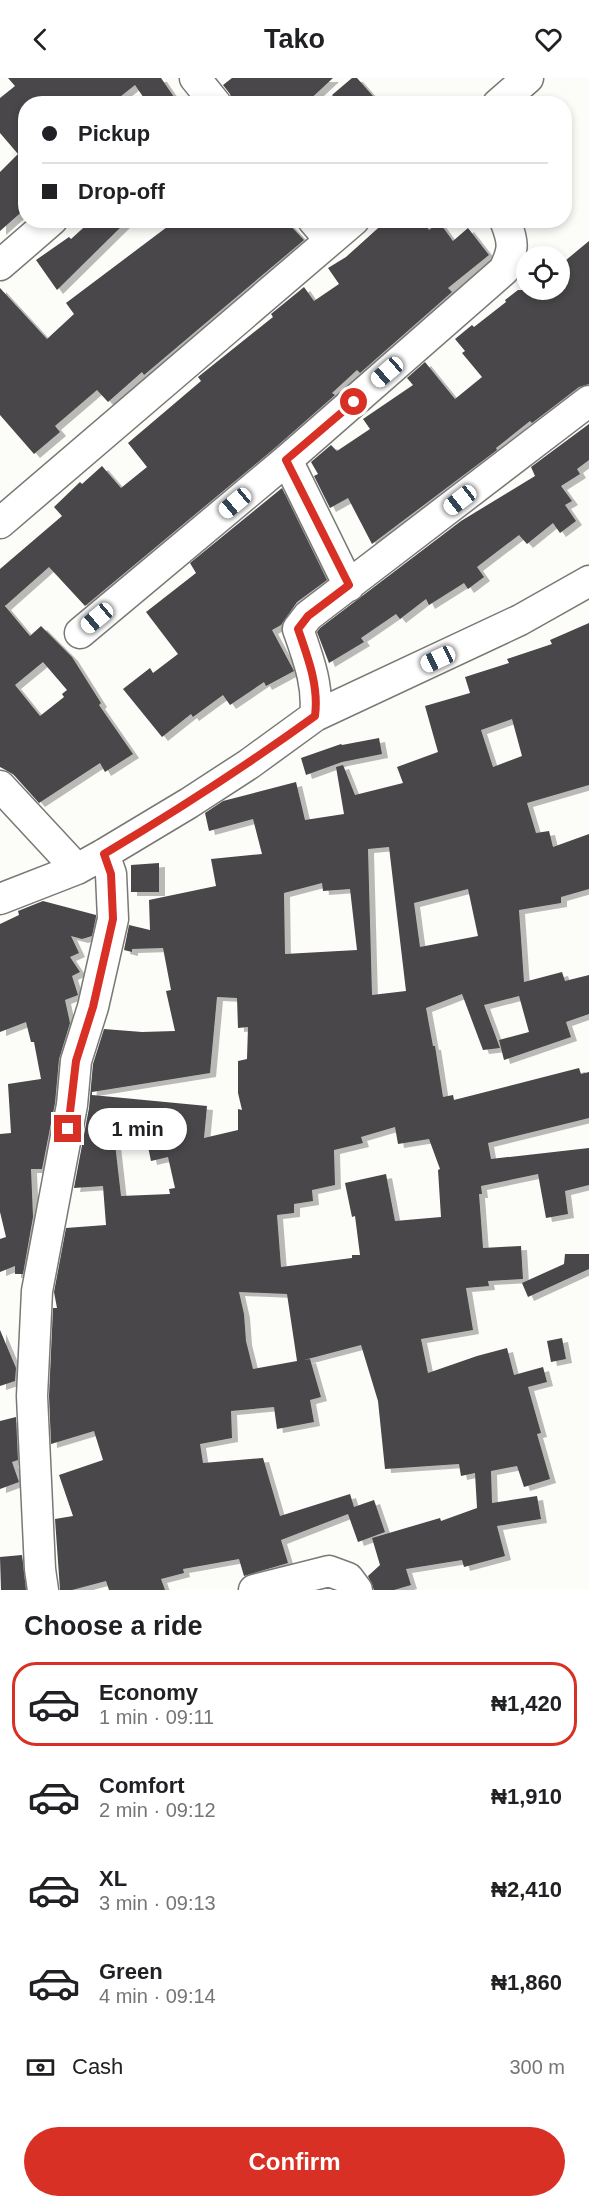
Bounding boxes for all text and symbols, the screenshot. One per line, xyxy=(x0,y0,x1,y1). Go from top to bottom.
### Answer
icon: back xyxy=(24,23,57,56)
icon: heart xyxy=(532,23,565,56)
text: Tako xyxy=(264,24,325,54)
text: Pickup xyxy=(78,121,150,146)
text: Drop-off xyxy=(78,179,165,204)
map controls xyxy=(516,246,570,300)
button: locate xyxy=(516,246,570,300)
car xyxy=(368,353,406,391)
route start xyxy=(340,388,367,415)
car xyxy=(440,482,480,518)
car xyxy=(215,485,255,521)
car xyxy=(77,600,117,636)
car xyxy=(418,643,458,675)
callout: 1 min xyxy=(89,1108,188,1150)
route end xyxy=(54,1115,81,1142)
text: 1 min xyxy=(111,1118,164,1140)
text: Choose a ride xyxy=(24,1611,203,1641)
icon: car xyxy=(27,1677,81,1731)
text: Economy xyxy=(99,1680,198,1705)
text: ₦1,420 xyxy=(491,1691,562,1716)
text: 1 min · 09:11 xyxy=(99,1706,214,1728)
icon: car xyxy=(27,1770,81,1824)
text: Comfort xyxy=(99,1773,185,1798)
text: ₦1,910 xyxy=(491,1784,562,1809)
text: 2 min · 09:12 xyxy=(99,1799,216,1821)
icon: car xyxy=(27,1863,81,1917)
text: XL xyxy=(99,1866,127,1891)
text: ₦2,410 xyxy=(491,1877,562,1902)
text: 3 min · 09:13 xyxy=(99,1892,216,1914)
icon: car xyxy=(27,1956,81,2010)
text: Green xyxy=(99,1959,163,1984)
text: ₦1,860 xyxy=(491,1970,562,1995)
text: 4 min · 09:14 xyxy=(99,1985,216,2007)
icon: cash xyxy=(24,2051,57,2084)
text: Cash xyxy=(72,2054,123,2079)
text: 300 m xyxy=(509,2056,565,2078)
button: Confirm xyxy=(24,2127,565,2196)

